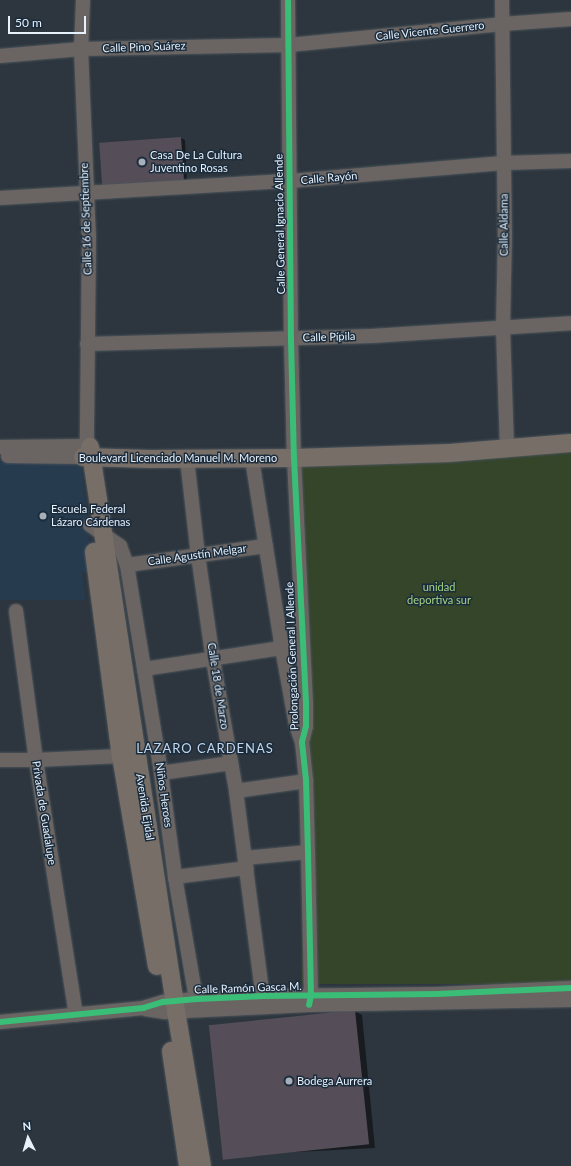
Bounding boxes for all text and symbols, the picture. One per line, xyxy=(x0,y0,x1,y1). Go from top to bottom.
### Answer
scale bar xyxy=(10,8,88,34)
text: 50 m xyxy=(15,15,42,30)
street label: Calle Vicente Guerrero xyxy=(375,19,485,43)
street label: Calle Pino Suárez xyxy=(102,39,186,55)
place label: Casa De La Cultura Juventino Rosas xyxy=(150,149,242,175)
street label: Calle General Ignacio Allende xyxy=(272,153,288,295)
marker: Casa De La Cultura Juventino Rosas xyxy=(137,157,147,167)
street label: Calle 16 de Septiembre xyxy=(77,163,95,275)
street label: Calle Rayón xyxy=(300,169,358,187)
street label: Calle Aldama xyxy=(497,194,511,256)
street label: Calle Pípila xyxy=(302,329,356,345)
street label: Boulevard Licenciado Manuel M. Moreno xyxy=(79,451,277,465)
place label: Escuela Federal Lázaro Cárdenas xyxy=(51,503,130,529)
marker: Escuela Federal Lázaro Cárdenas xyxy=(38,511,48,521)
street label: Calle Agustín Melgar xyxy=(147,542,247,568)
street label: Prolongación General I Allende xyxy=(283,581,301,731)
park label: unidad deportiva sur xyxy=(407,581,471,607)
street label: Calle 18 de Marzo xyxy=(205,642,231,730)
district label: LAZARO CARDENAS xyxy=(136,740,274,756)
street label: Privada de Guadalupe xyxy=(29,760,59,866)
street label: Niños Heroes xyxy=(153,762,175,828)
street label: Avenida Ejidal xyxy=(133,773,157,841)
street label: Calle Ramón Gasca M. xyxy=(194,980,302,996)
place label: Bodega Aurrera xyxy=(297,1074,373,1088)
marker: Bodega Aurrera xyxy=(284,1076,294,1086)
north arrow xyxy=(8,1118,48,1158)
text: N xyxy=(22,1119,32,1132)

